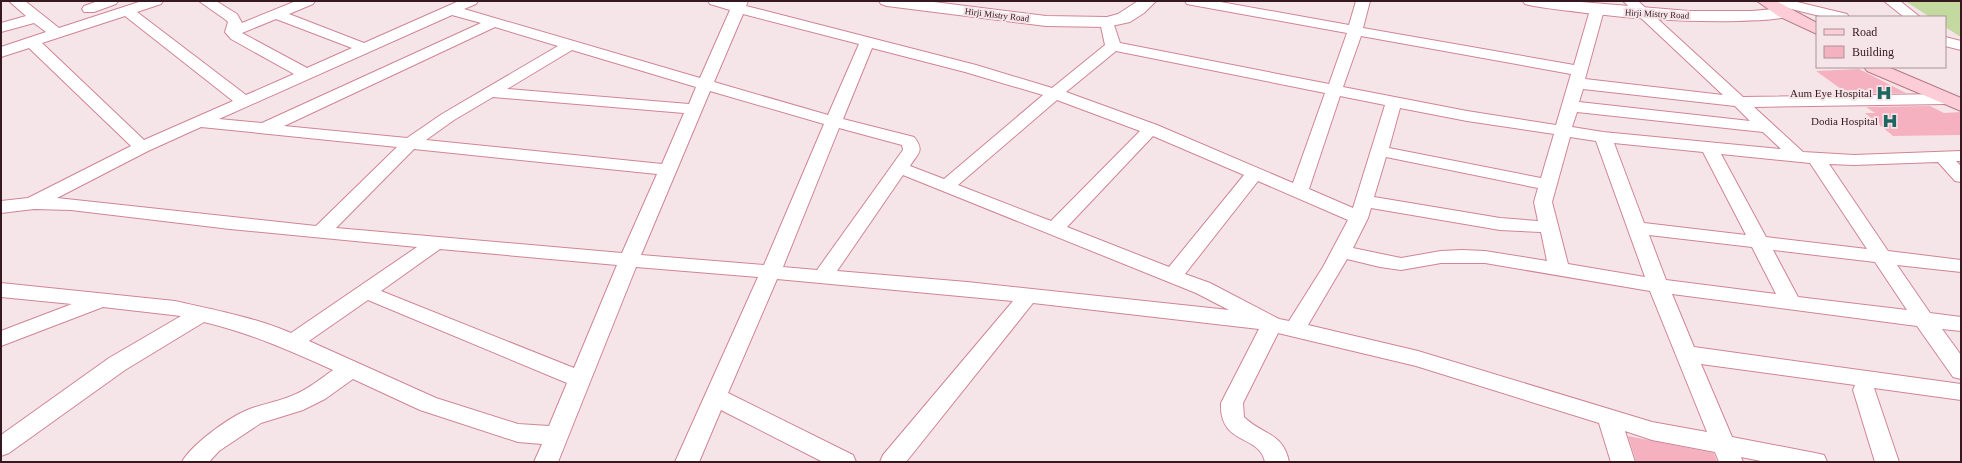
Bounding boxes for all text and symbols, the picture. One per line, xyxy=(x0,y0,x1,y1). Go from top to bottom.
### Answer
street label: Hirji Mistry Road xyxy=(964,6,1030,24)
street label: Hirji Mistry Road xyxy=(1625,7,1690,21)
legend xyxy=(1816,16,1946,68)
text: Road xyxy=(1852,25,1877,39)
text: Building xyxy=(1852,45,1894,59)
hospital icon: Aum Eye Hospital xyxy=(1875,84,1893,102)
place label: Aum Eye Hospital xyxy=(1790,87,1872,99)
hospital icon: Dodia Hospital xyxy=(1881,112,1899,130)
place label: Dodia Hospital xyxy=(1811,115,1878,127)

